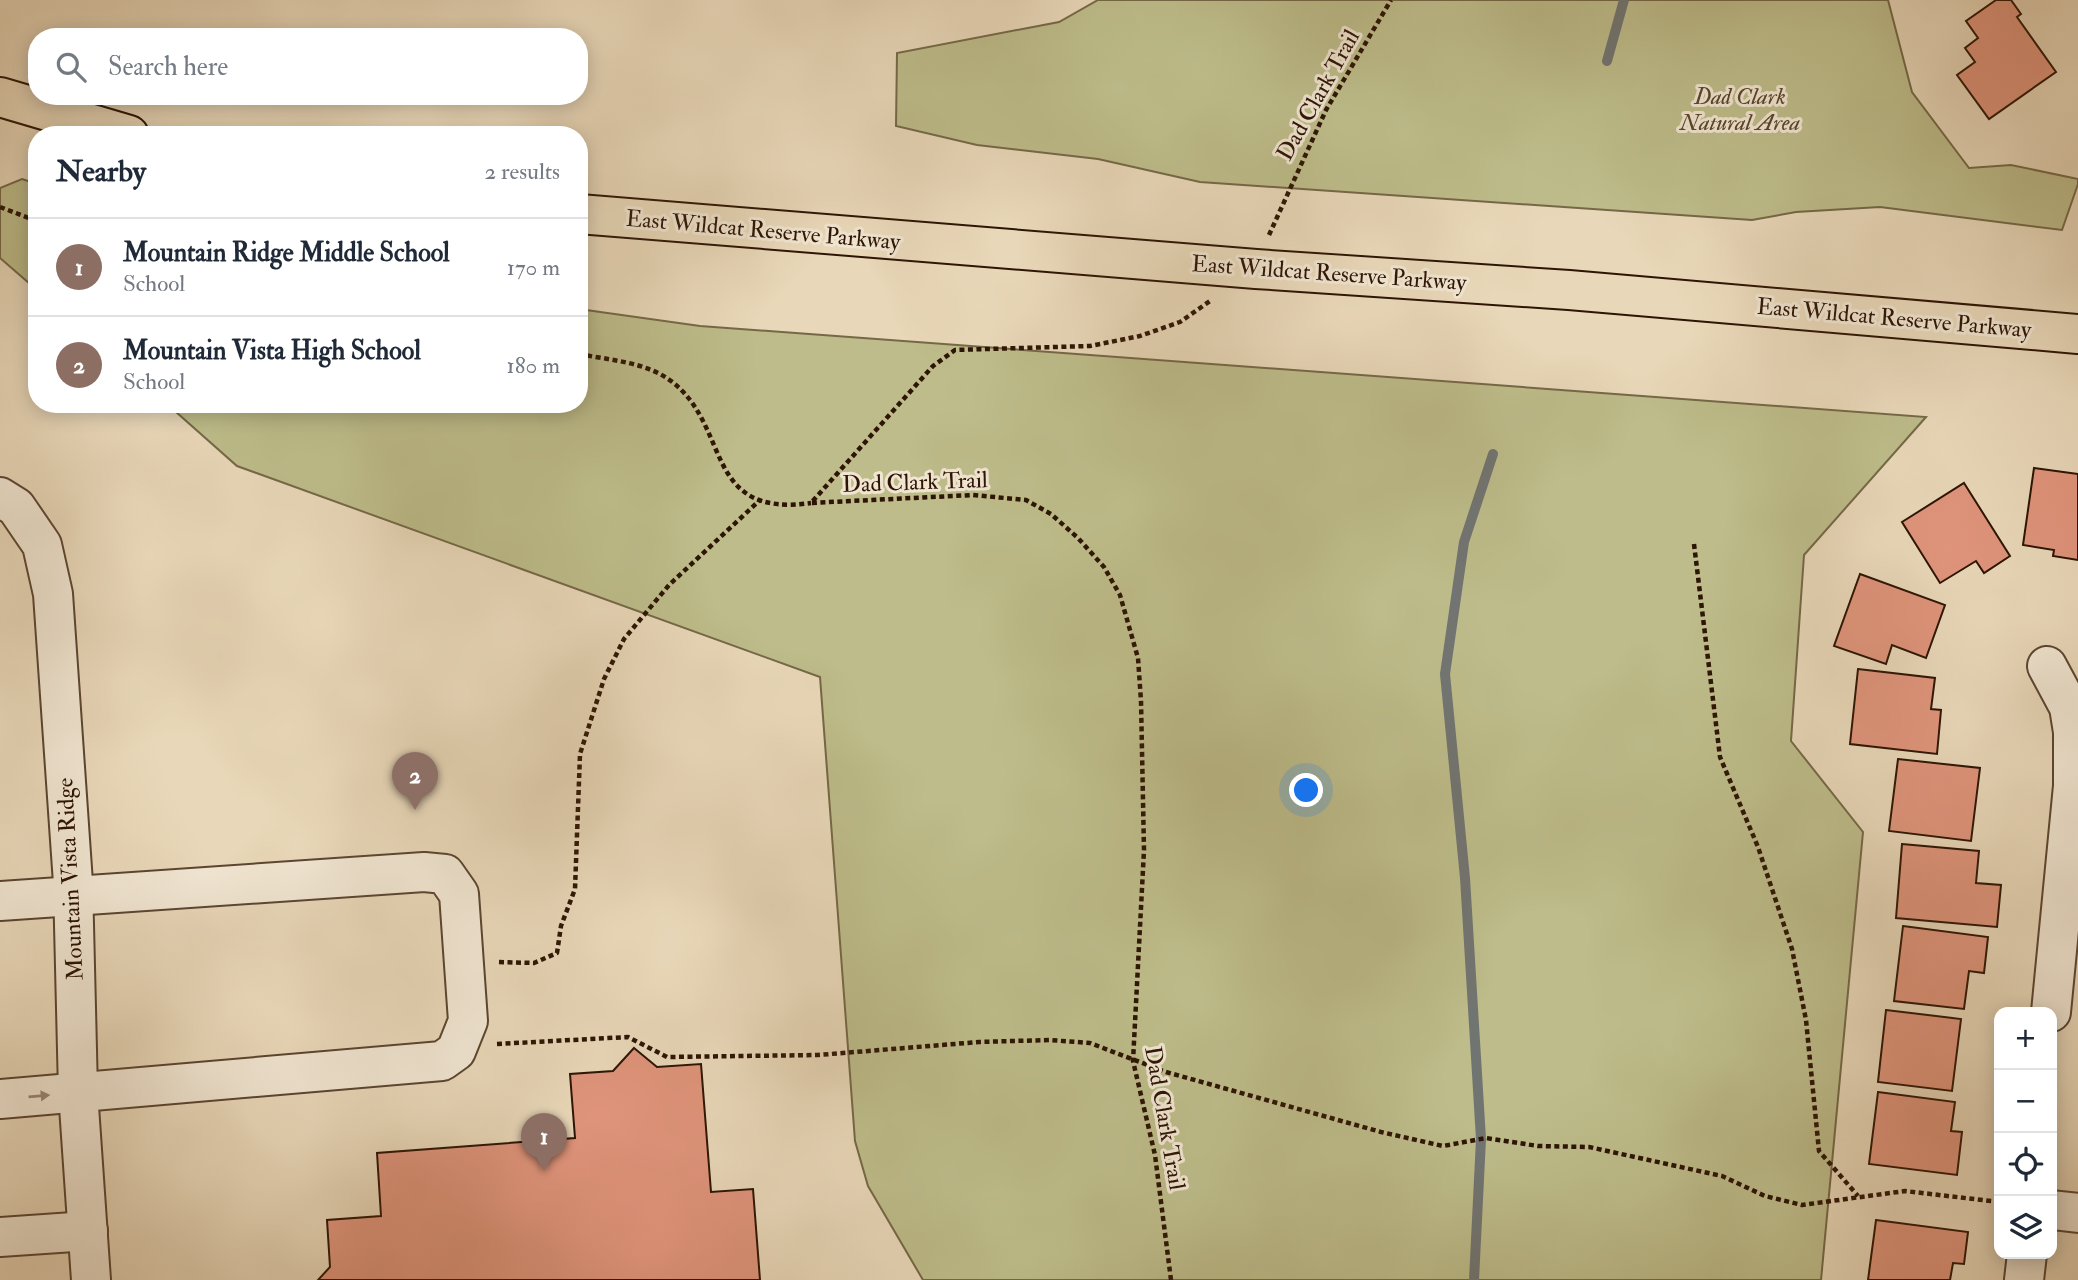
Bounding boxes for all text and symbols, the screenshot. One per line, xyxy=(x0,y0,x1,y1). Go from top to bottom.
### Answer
street label: Dad Clark Trail xyxy=(1270,24,1366,166)
search box xyxy=(28,28,588,105)
icon: search xyxy=(52,48,90,86)
text: Search here xyxy=(108,51,228,83)
park label: Dad Clark Natural Area xyxy=(1679,82,1800,137)
text: Nearby xyxy=(56,153,146,190)
text: 2 results xyxy=(485,157,560,186)
street label: East Wildcat Reserve Parkway xyxy=(625,204,902,257)
text: Mountain Ridge Middle School xyxy=(123,237,450,269)
street label: East Wildcat Reserve Parkway xyxy=(1191,249,1468,297)
text: 1 xyxy=(75,253,83,282)
text: 170 m xyxy=(507,253,560,282)
text: School xyxy=(123,269,185,298)
street label: East Wildcat Reserve Parkway xyxy=(1756,292,2033,345)
text: Mountain Vista High School xyxy=(123,335,421,367)
text: 2 xyxy=(73,351,85,380)
text: 180 m xyxy=(507,351,560,380)
text: School xyxy=(123,367,185,396)
street label: Dad Clark Trail xyxy=(842,465,988,499)
pin: 2 xyxy=(392,752,438,810)
your location xyxy=(1289,773,1323,807)
street label: Mountain Vista Ridge xyxy=(50,777,90,981)
map controls xyxy=(1994,1007,2057,1259)
button: + xyxy=(1994,1007,2057,1070)
street label: Dad Clark Trail xyxy=(1138,1044,1192,1192)
button: − xyxy=(1994,1070,2057,1133)
one-way arrow xyxy=(28,1090,50,1101)
pin: 1 xyxy=(521,1113,567,1171)
button: locate xyxy=(1994,1133,2057,1196)
button: layers xyxy=(1994,1196,2057,1259)

